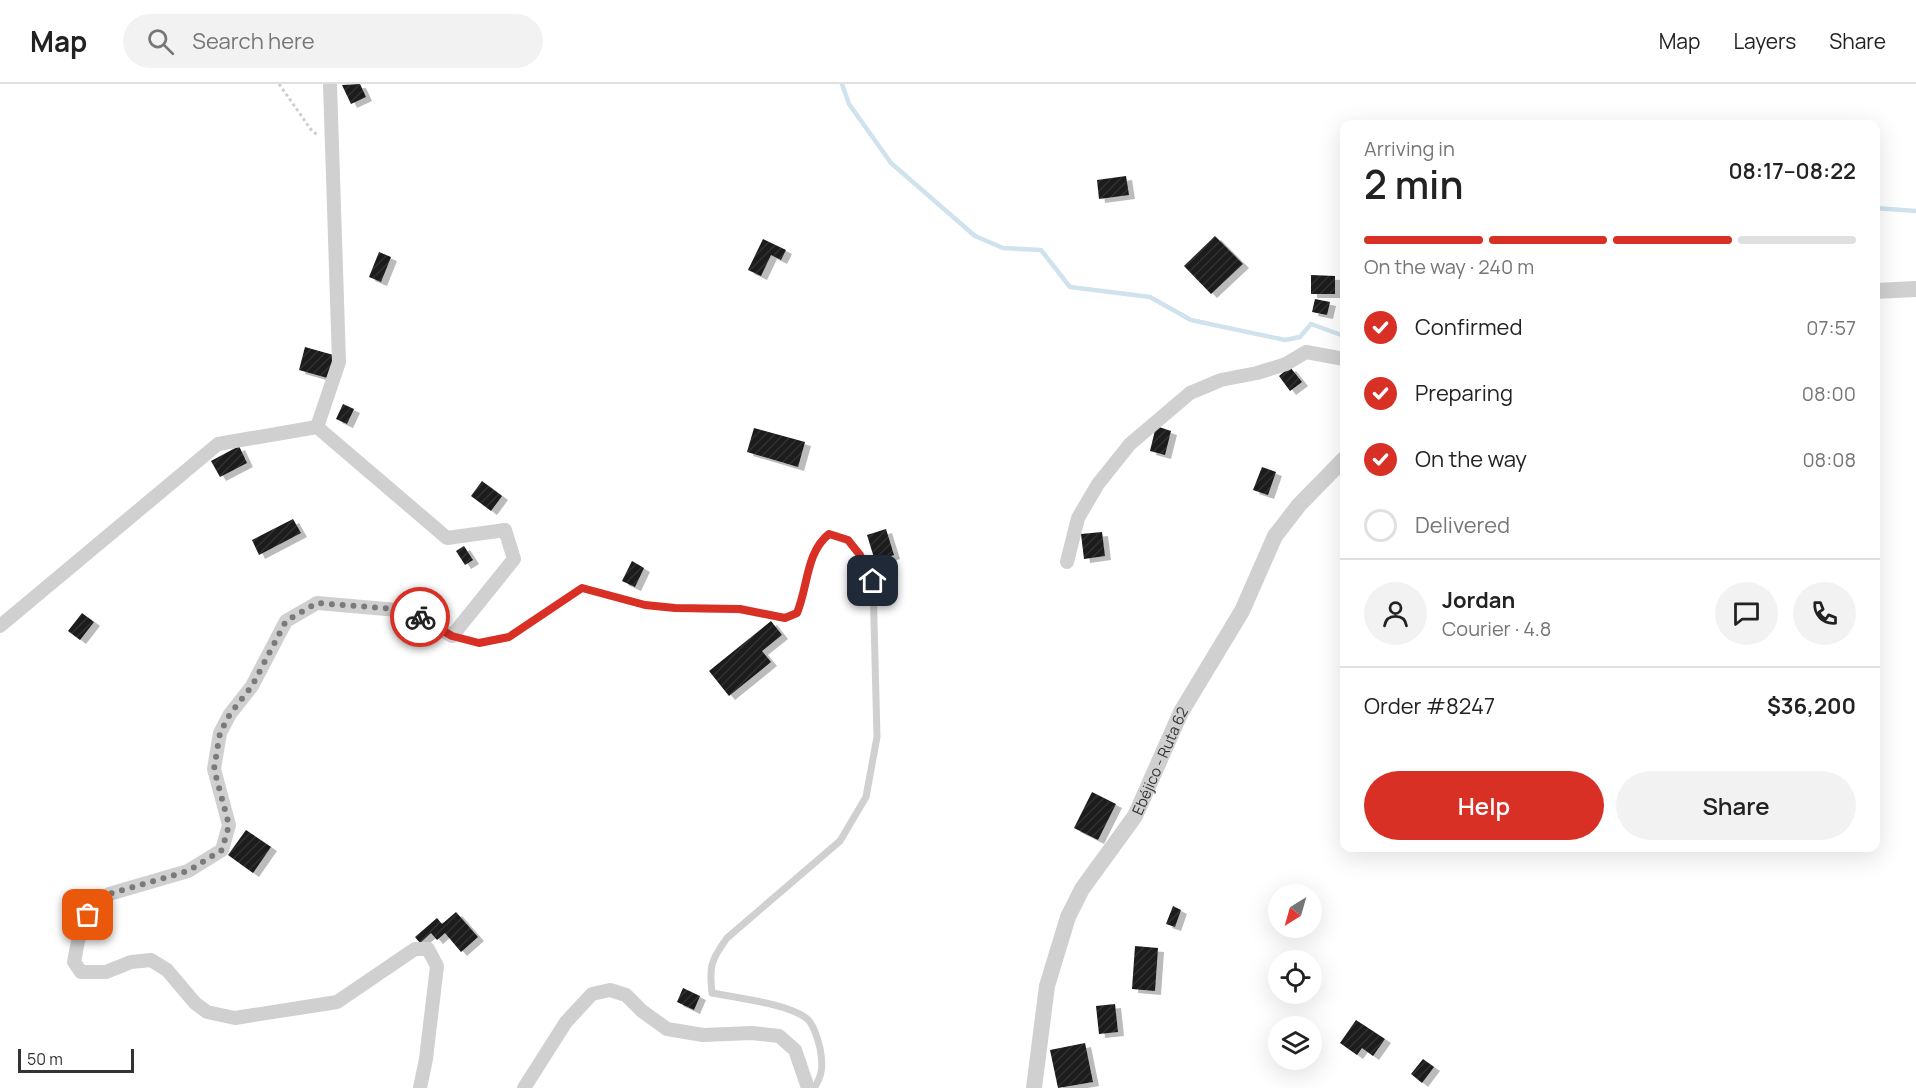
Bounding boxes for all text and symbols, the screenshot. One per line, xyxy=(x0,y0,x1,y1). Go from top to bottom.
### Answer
search box xyxy=(123,14,543,68)
text: Map xyxy=(30,22,87,60)
icon: search xyxy=(144,25,177,58)
text: Search here xyxy=(192,26,315,56)
text: Map xyxy=(1659,27,1700,55)
text: Layers xyxy=(1733,27,1796,55)
text: Share xyxy=(1829,27,1886,55)
text: Arriving in xyxy=(1364,135,1455,162)
text: 08:17–08:22 xyxy=(1729,156,1856,186)
text: 2 min xyxy=(1364,157,1463,211)
text: On the way · 240 m xyxy=(1364,253,1534,280)
icon: check xyxy=(1364,311,1397,344)
text: Confirmed xyxy=(1415,312,1523,342)
text: 07:57 xyxy=(1806,314,1856,341)
icon: check xyxy=(1364,377,1397,410)
text: Preparing xyxy=(1415,378,1513,408)
text: 08:00 xyxy=(1802,380,1856,407)
icon: check xyxy=(1364,443,1397,476)
text: On the way xyxy=(1415,444,1527,474)
text: 08:08 xyxy=(1802,446,1856,473)
text: Delivered xyxy=(1415,510,1510,540)
pin xyxy=(847,555,898,606)
icon: home xyxy=(856,564,889,597)
button: person xyxy=(1364,582,1427,645)
button: chat xyxy=(1715,582,1778,645)
button: phone xyxy=(1793,582,1856,645)
text: Jordan xyxy=(1442,585,1515,615)
courier xyxy=(390,587,450,647)
icon: bike xyxy=(404,601,437,634)
text: Courier · 4.8 xyxy=(1442,615,1551,642)
text: Order #8247 xyxy=(1364,691,1495,721)
text: $36,200 xyxy=(1767,691,1856,721)
street label: Ebéjico - Ruta 62 xyxy=(1126,702,1193,818)
button: Help xyxy=(1364,771,1604,840)
button: Share xyxy=(1616,771,1856,840)
north arrow xyxy=(1268,884,1322,938)
map controls xyxy=(1268,884,1322,1070)
pin xyxy=(62,889,113,940)
icon: bag xyxy=(71,898,104,931)
button: locate xyxy=(1268,950,1322,1004)
button: layers xyxy=(1268,1016,1322,1070)
scale bar xyxy=(18,1046,134,1074)
text: 50 m xyxy=(27,1048,63,1070)

